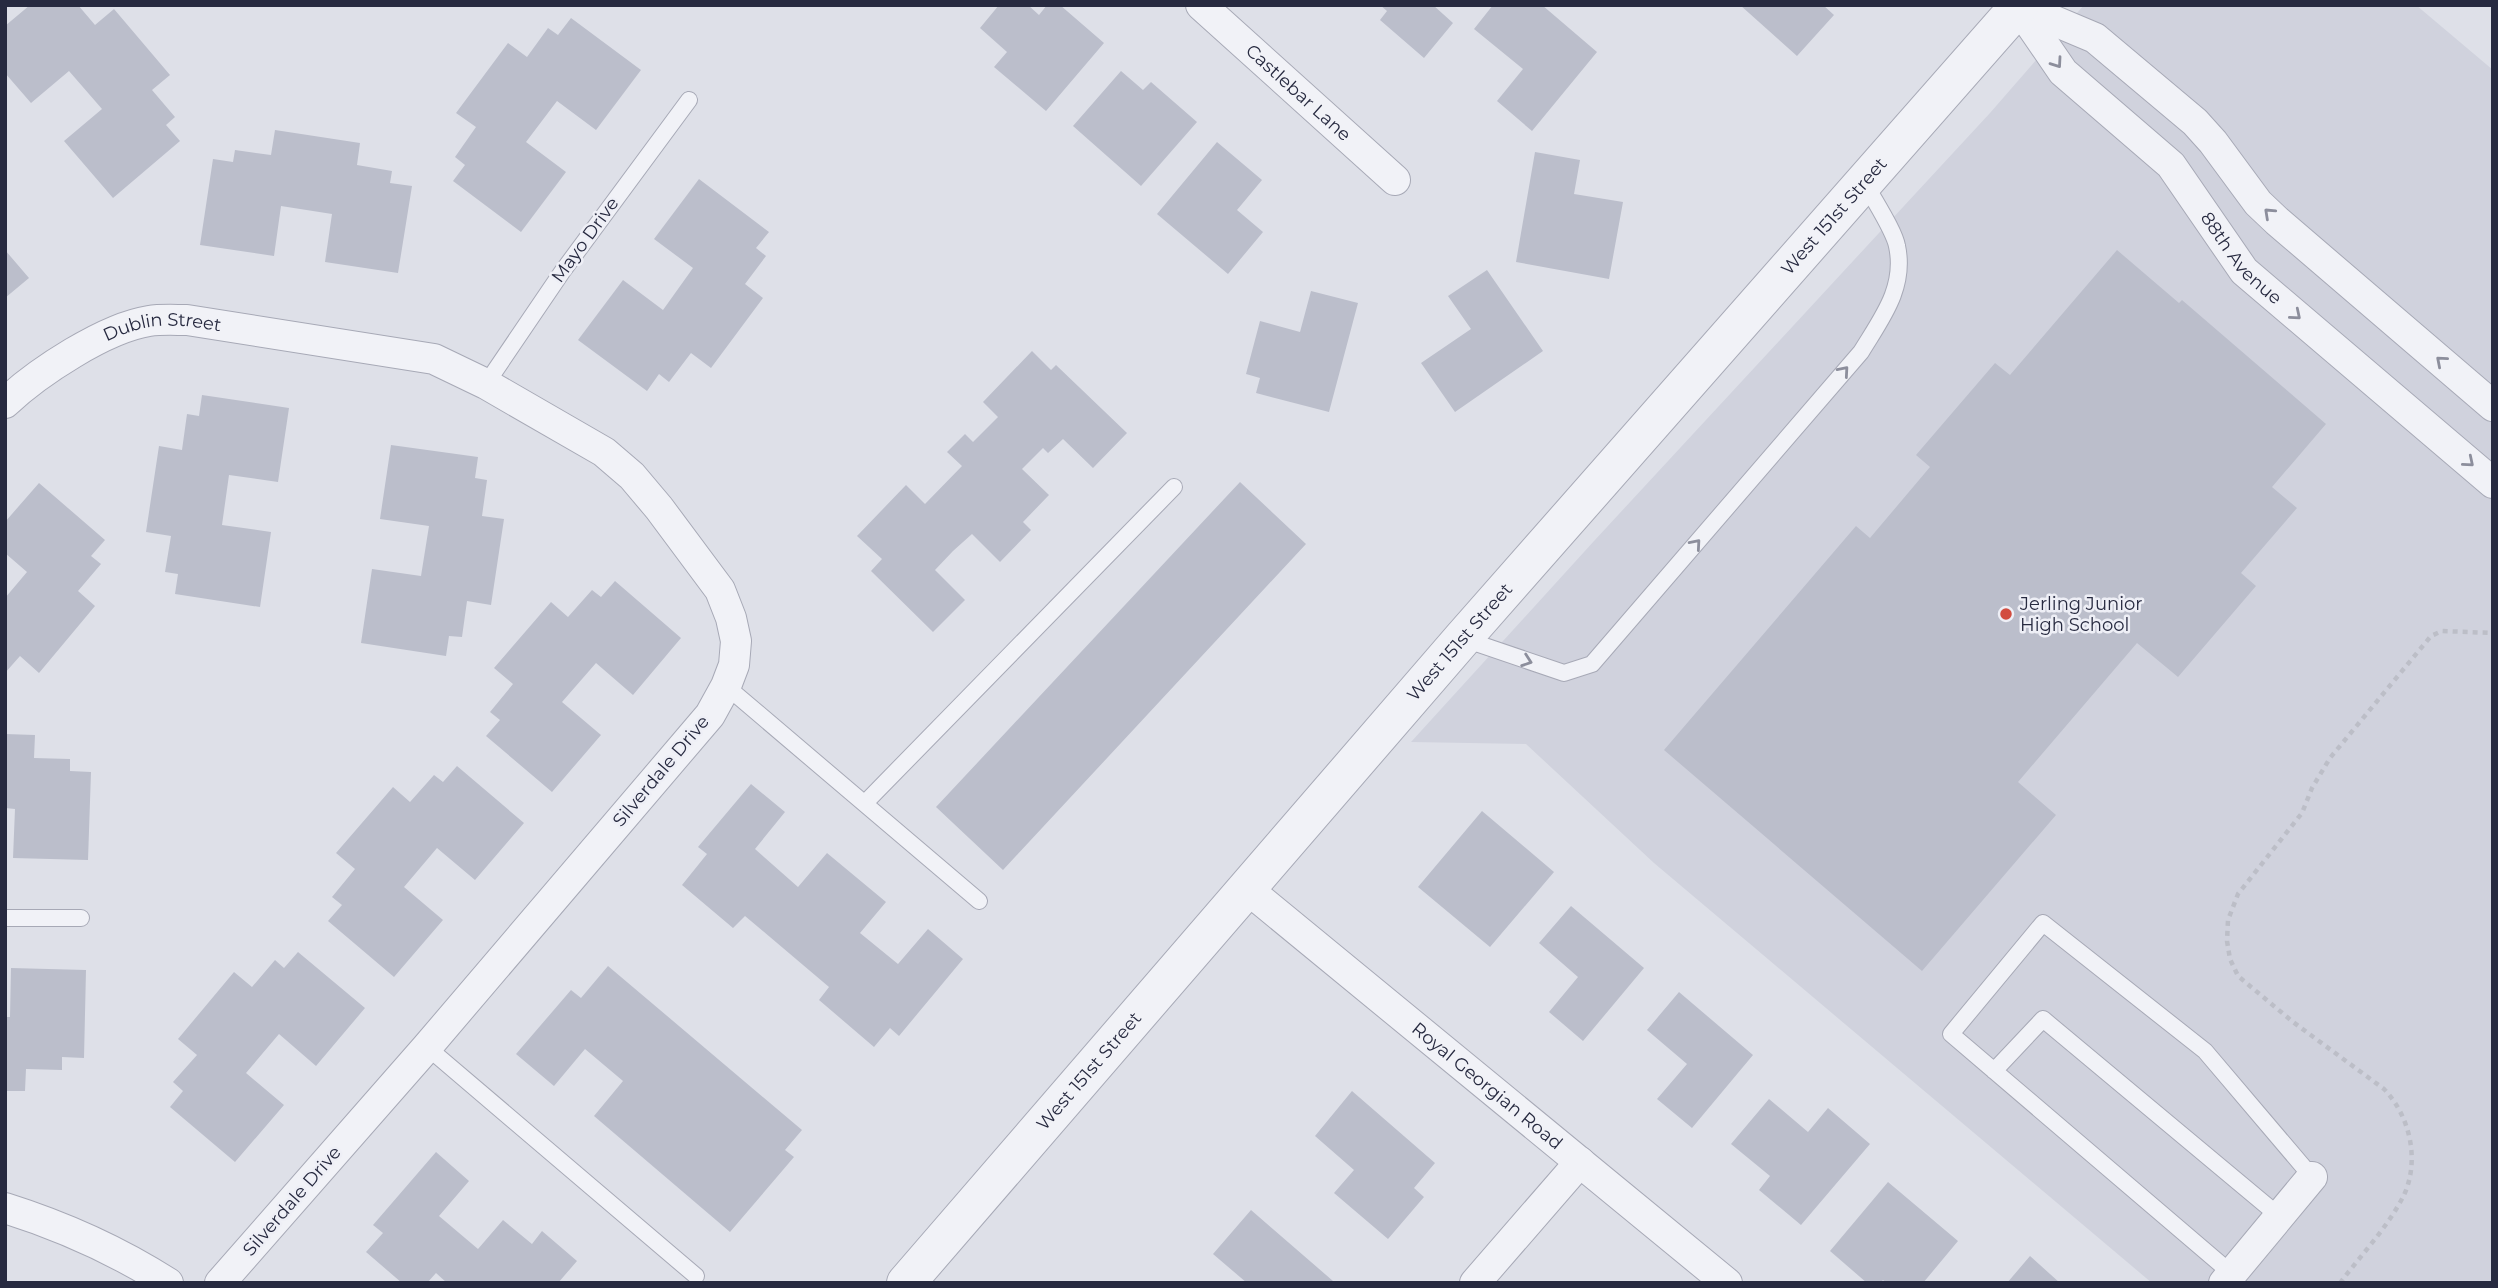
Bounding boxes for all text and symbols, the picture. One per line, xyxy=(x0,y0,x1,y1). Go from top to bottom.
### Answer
street label: Castlebar Lane xyxy=(1241,40,1356,146)
one-way arrow xyxy=(2049,55,2061,68)
street label: West 151st Street xyxy=(1777,153,1892,279)
street label: Mayo Drive xyxy=(547,193,623,287)
street label: 88th Avenue xyxy=(2196,208,2286,309)
one-way arrow xyxy=(2264,208,2277,221)
one-way arrow xyxy=(2287,307,2300,319)
street label: Dublin Street xyxy=(100,309,223,346)
one-way arrow xyxy=(2436,357,2449,369)
one-way arrow xyxy=(1836,367,1848,380)
one-way arrow xyxy=(2461,454,2473,467)
one-way arrow xyxy=(1688,539,1700,552)
street label: West 151st Street xyxy=(1402,579,1517,706)
place label: Jerling Junior High School xyxy=(2019,593,2143,636)
marker: Jerling Junior High School xyxy=(1998,606,2014,622)
one-way arrow xyxy=(1520,652,1532,667)
street label: Silverdale Drive xyxy=(608,711,714,831)
street label: West 151st Street xyxy=(1032,1007,1146,1135)
street label: Royal Georgian Road xyxy=(1407,1018,1567,1154)
street label: Silverdale Drive xyxy=(238,1141,346,1260)

